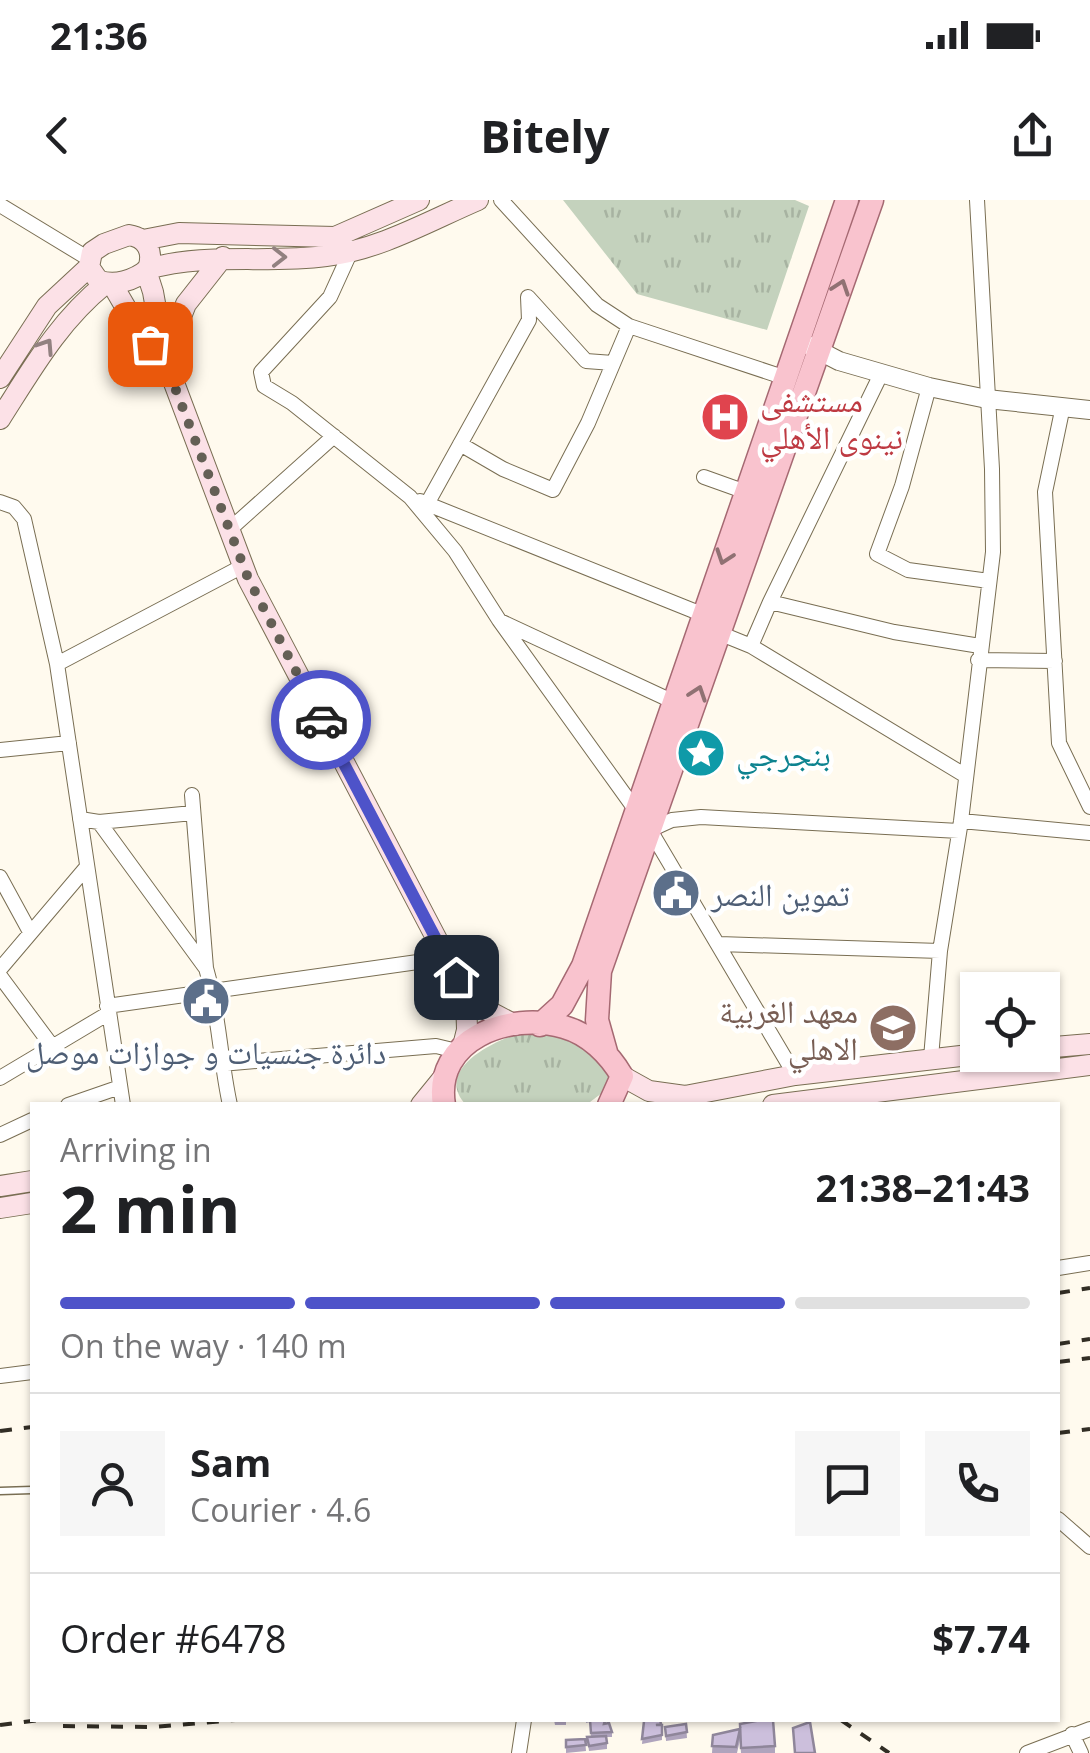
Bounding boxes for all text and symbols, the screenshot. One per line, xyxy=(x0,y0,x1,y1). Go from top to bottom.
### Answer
text: 21:36 xyxy=(50,9,148,61)
text: Bitely xyxy=(480,105,610,166)
icon: back xyxy=(30,108,85,163)
icon: share xyxy=(1005,108,1060,163)
one-way arrow xyxy=(272,246,288,268)
one-way arrow xyxy=(829,280,850,297)
pin xyxy=(108,302,193,387)
icon: bag xyxy=(123,317,178,372)
one-way arrow xyxy=(34,339,53,357)
place label: مستشفى نينوى الأهلي xyxy=(760,378,903,463)
hospital icon: مستشفى نينوى الأهلي xyxy=(699,391,751,443)
one-way arrow xyxy=(715,547,736,565)
courier xyxy=(271,670,371,770)
one-way arrow xyxy=(686,685,707,702)
icon: car xyxy=(294,693,349,748)
place icon: بنجرجي xyxy=(675,727,727,779)
place label: بنجرجي xyxy=(736,732,831,780)
public building icon: تموين النصر xyxy=(650,867,702,919)
place label: تموين النصر xyxy=(710,872,850,915)
pin xyxy=(414,935,499,1020)
icon: home xyxy=(429,950,484,1005)
map controls xyxy=(960,972,1060,1072)
button: locate xyxy=(960,972,1060,1072)
public building icon: دائرة جنسيات و جوازات موصل xyxy=(180,975,232,1027)
place label: معهد الغربية الاهلي xyxy=(719,989,858,1074)
school or university icon: معهد الغربية الاهلي xyxy=(867,1002,919,1054)
place label: دائرة جنسيات و جوازات موصل xyxy=(26,1030,386,1073)
text: Arriving in xyxy=(60,1128,212,1171)
text: 21:38–21:43 xyxy=(816,1161,1030,1213)
text: 2 min xyxy=(60,1164,240,1252)
text: On the way · 140 m xyxy=(60,1324,347,1367)
button: person xyxy=(60,1431,165,1536)
button: chat xyxy=(795,1431,900,1536)
button: phone xyxy=(925,1431,1030,1536)
text: Sam xyxy=(190,1436,271,1488)
text: Courier · 4.6 xyxy=(190,1488,371,1531)
text: Order #6478 xyxy=(60,1612,287,1664)
text: $7.74 xyxy=(932,1612,1030,1664)

